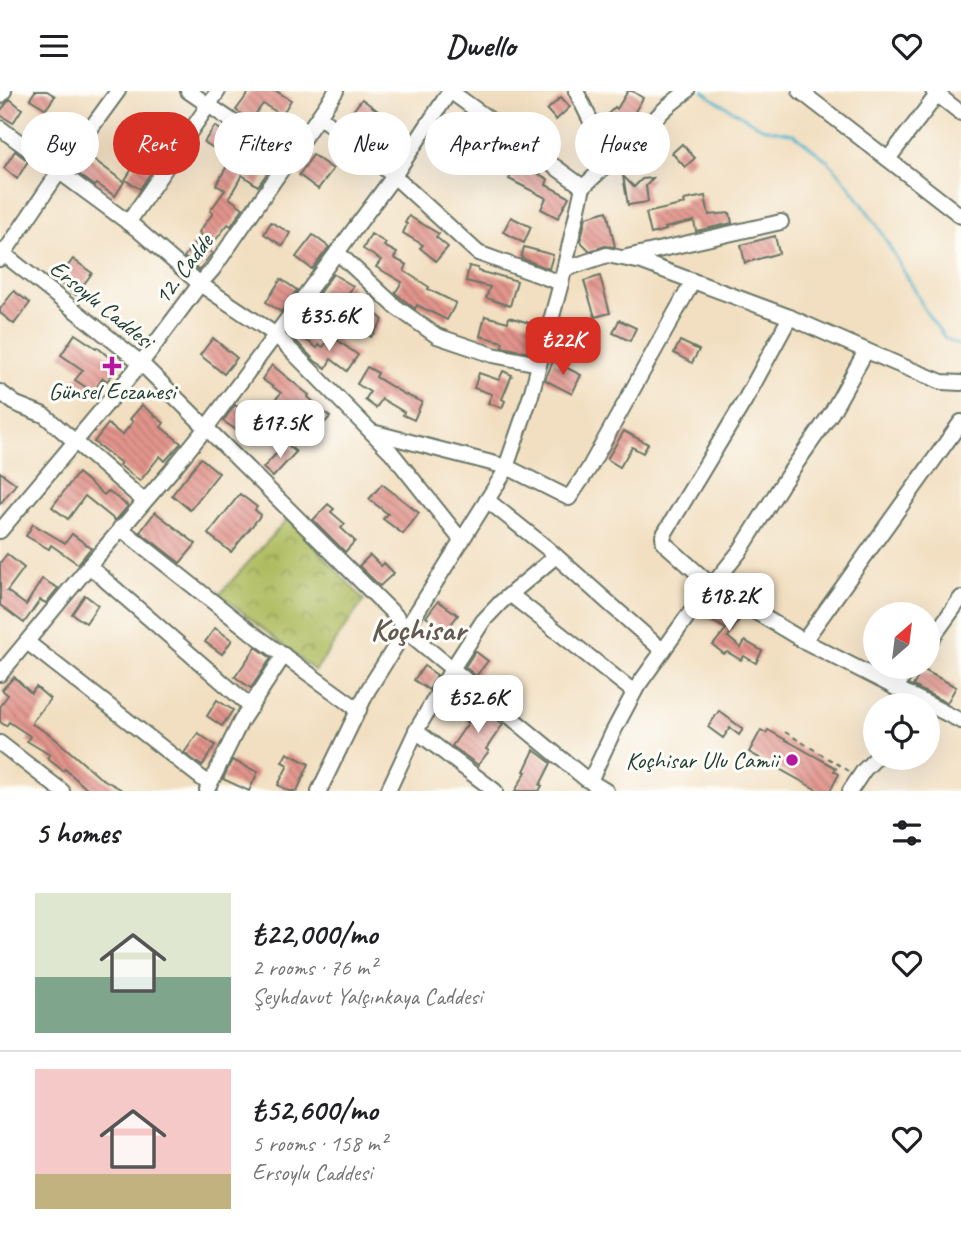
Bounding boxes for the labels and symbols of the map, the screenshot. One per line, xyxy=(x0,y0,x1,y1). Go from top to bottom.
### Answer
street label: 12. Cadde xyxy=(147,226,221,310)
street label: Ersoylu Caddesi xyxy=(44,253,162,357)
pin: ₺35.6K xyxy=(272,293,386,353)
pin: ₺22K xyxy=(522,317,604,377)
marker: Günsel Eczanesi xyxy=(104,358,120,374)
place label: Günsel Eczanesi xyxy=(49,376,178,406)
pin: ₺17.5K xyxy=(223,401,337,460)
pin: ₺18.2K xyxy=(672,573,786,633)
north arrow xyxy=(863,602,940,679)
district label: Koçhisar xyxy=(371,609,469,650)
pin: ₺52.6K xyxy=(421,675,535,735)
place label: Koçhisar Ulu Camii xyxy=(626,745,782,775)
marker: Koçhisar Ulu Camii xyxy=(784,752,800,768)

